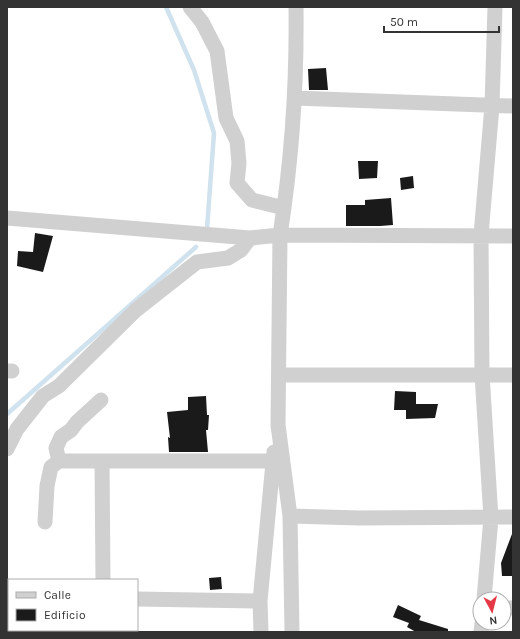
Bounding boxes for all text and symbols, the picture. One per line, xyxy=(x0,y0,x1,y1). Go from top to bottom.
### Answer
scale bar xyxy=(384,8,499,34)
text: 50 m xyxy=(390,15,418,29)
legend xyxy=(8,579,138,631)
text: Calle xyxy=(44,588,71,602)
north arrow xyxy=(472,591,512,631)
text: Edificio xyxy=(44,608,85,622)
text: N xyxy=(488,613,498,627)

